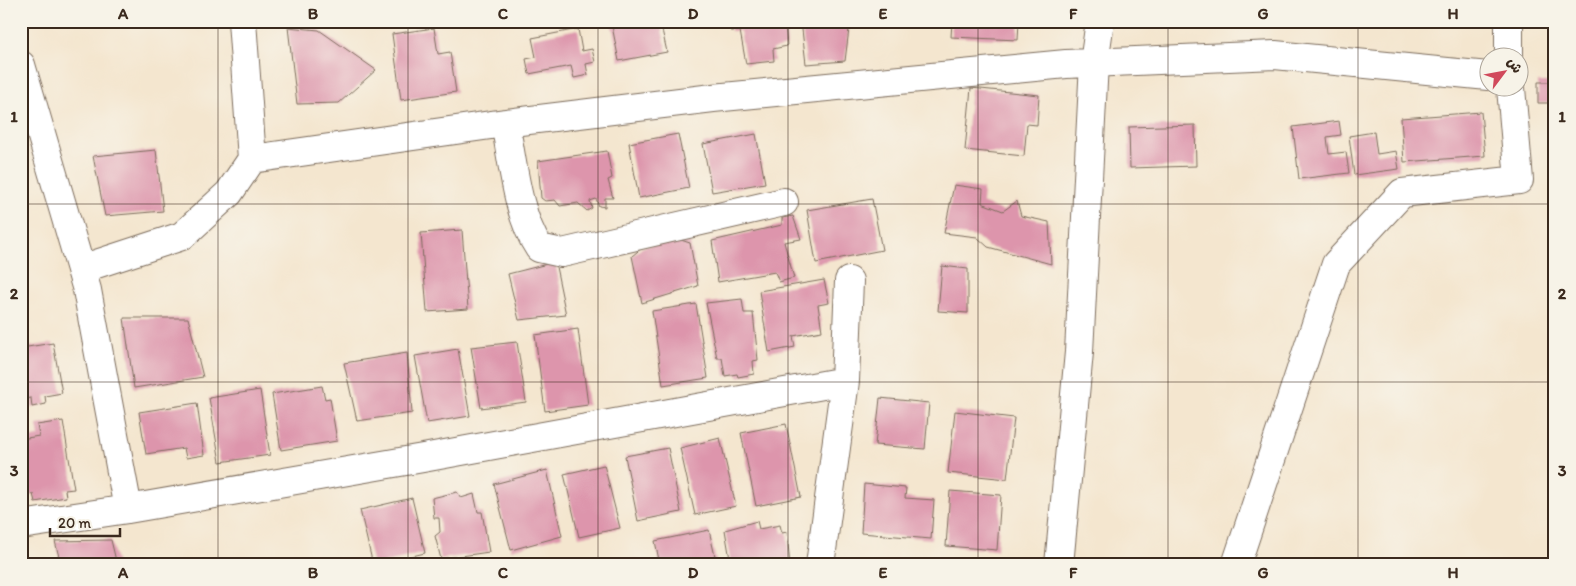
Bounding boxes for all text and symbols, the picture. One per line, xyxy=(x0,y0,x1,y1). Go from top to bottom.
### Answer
text: A xyxy=(117,4,129,23)
text: B xyxy=(308,4,319,23)
text: C xyxy=(498,4,509,23)
text: D xyxy=(688,4,699,23)
text: E xyxy=(879,4,888,23)
text: F xyxy=(1069,4,1078,23)
text: G xyxy=(1257,4,1269,23)
text: H xyxy=(1447,4,1459,23)
north arrow xyxy=(1478,48,1528,98)
text: ش xyxy=(1503,54,1526,76)
text: 1 xyxy=(10,107,18,126)
text: 1 xyxy=(1558,107,1566,126)
text: 2 xyxy=(10,284,19,303)
text: 2 xyxy=(1558,284,1567,303)
text: 3 xyxy=(10,461,19,480)
text: 3 xyxy=(1558,461,1567,480)
scale bar xyxy=(50,506,120,538)
text: 20 m xyxy=(58,514,92,532)
text: A xyxy=(117,563,129,582)
text: B xyxy=(308,563,319,582)
text: C xyxy=(498,563,509,582)
text: D xyxy=(688,563,699,582)
text: E xyxy=(879,563,888,582)
text: F xyxy=(1069,563,1078,582)
text: G xyxy=(1257,563,1269,582)
text: H xyxy=(1447,563,1459,582)

